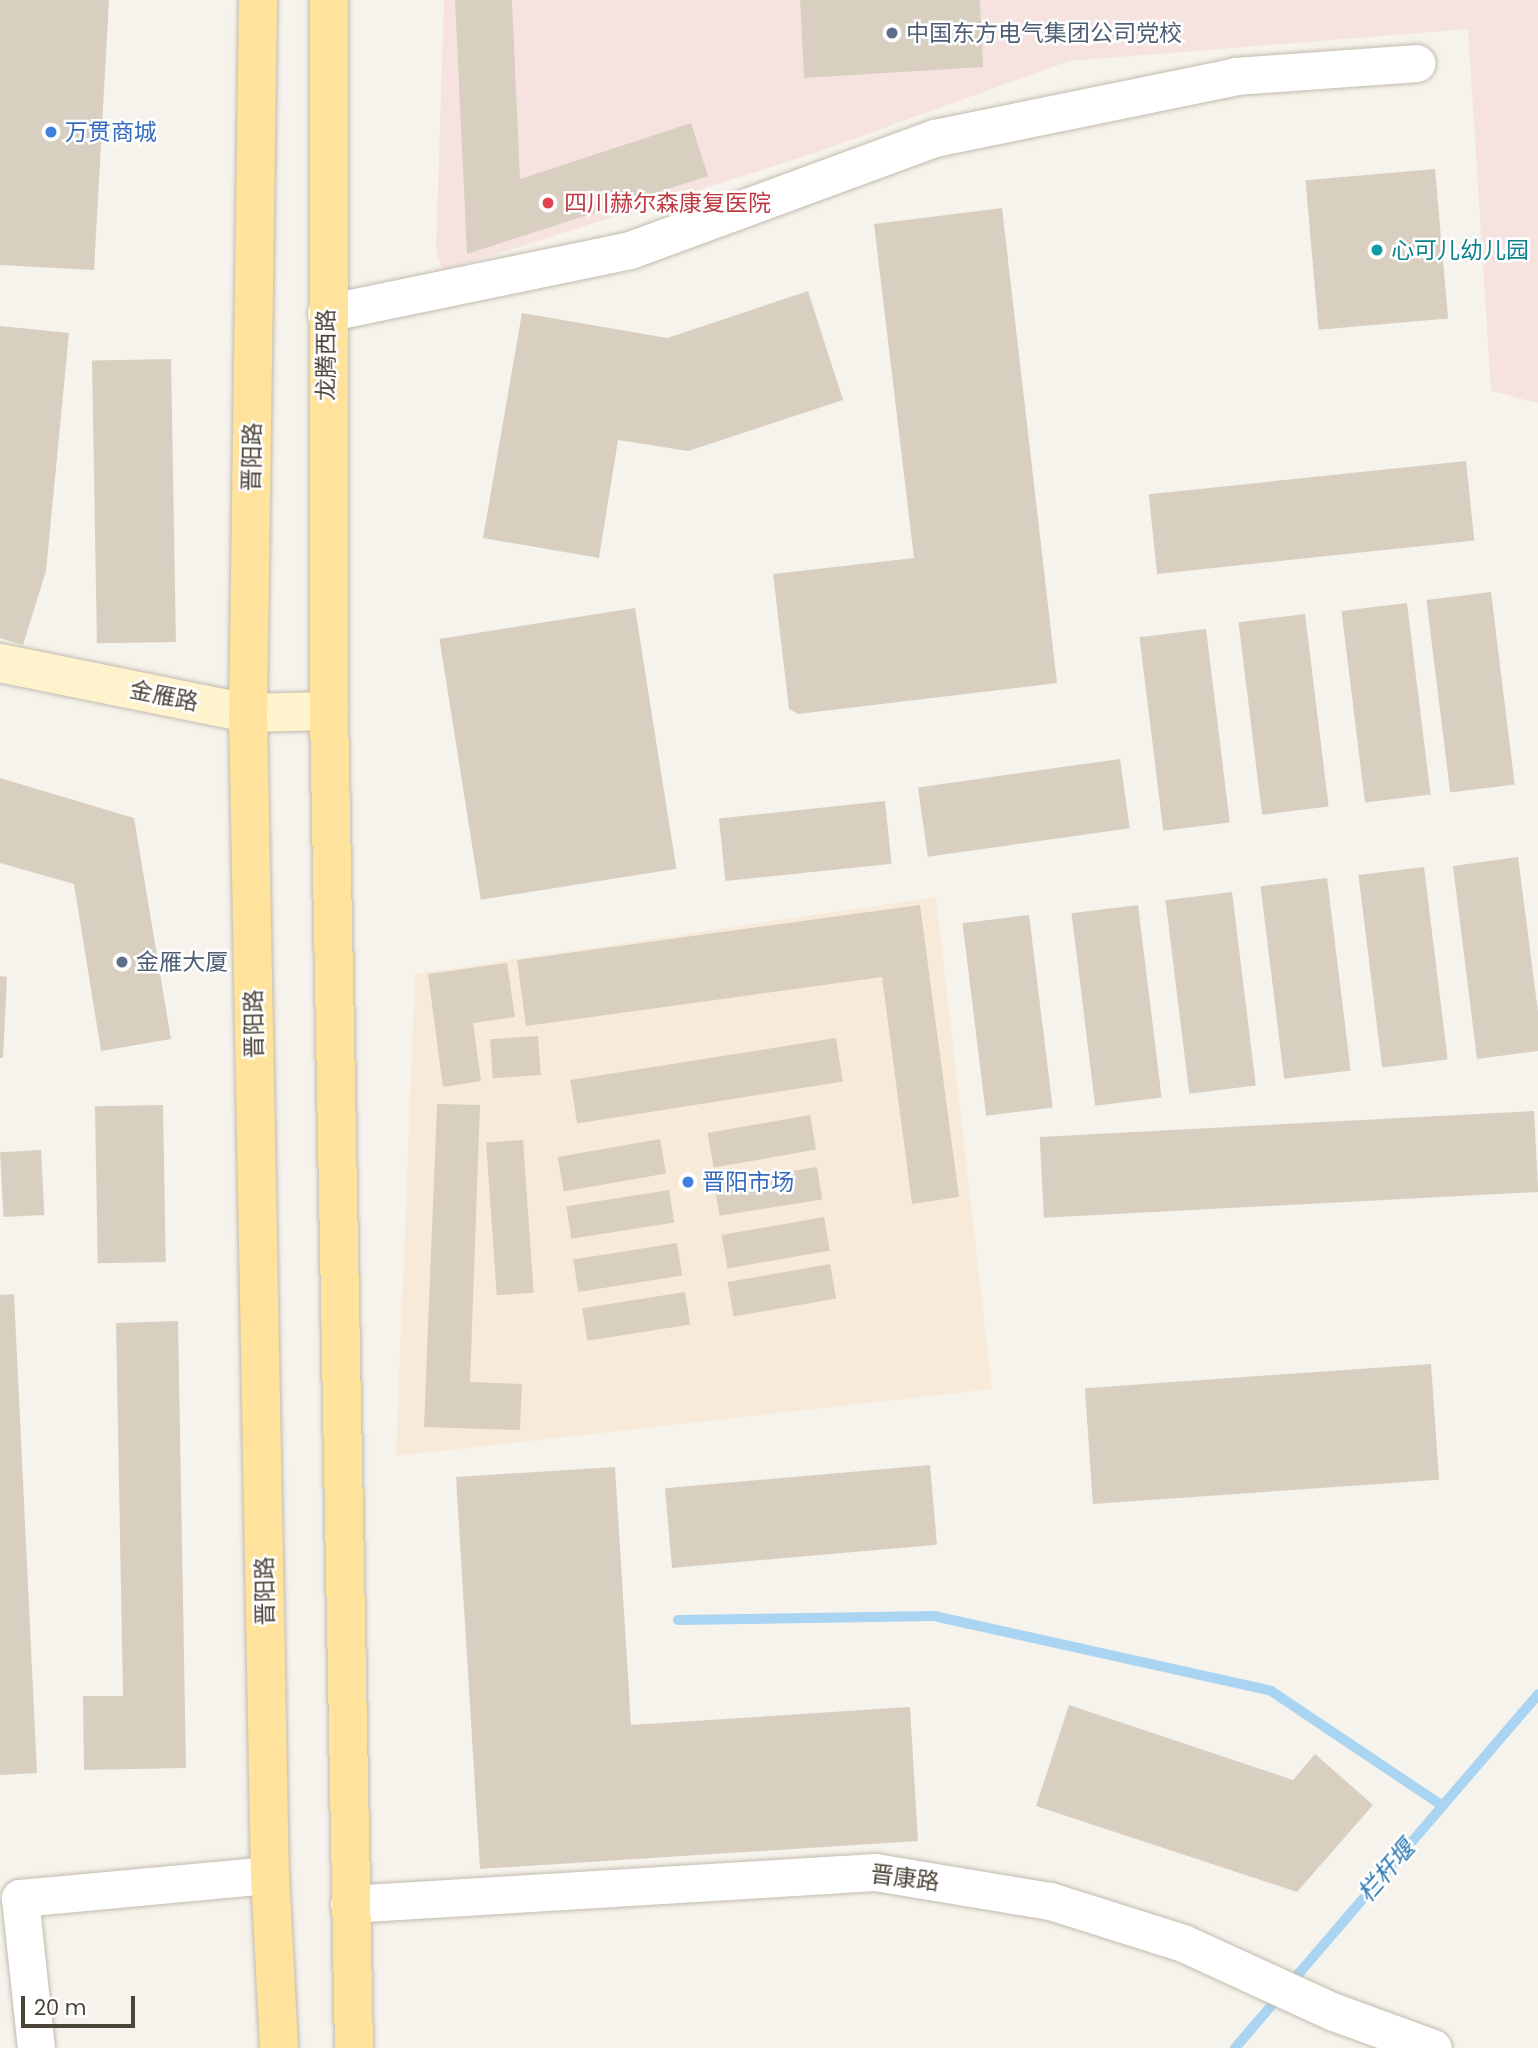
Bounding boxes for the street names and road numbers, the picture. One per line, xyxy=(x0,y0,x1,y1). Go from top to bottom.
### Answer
street label: 龙腾西路 xyxy=(312,309,340,401)
street label: 晋阳路 xyxy=(238,422,266,492)
street label: 金雁路 xyxy=(128,676,200,716)
street label: 晋阳路 xyxy=(240,989,268,1059)
street label: 晋阳路 xyxy=(251,1556,279,1626)
street label: 晋康路 xyxy=(869,1860,941,1896)

